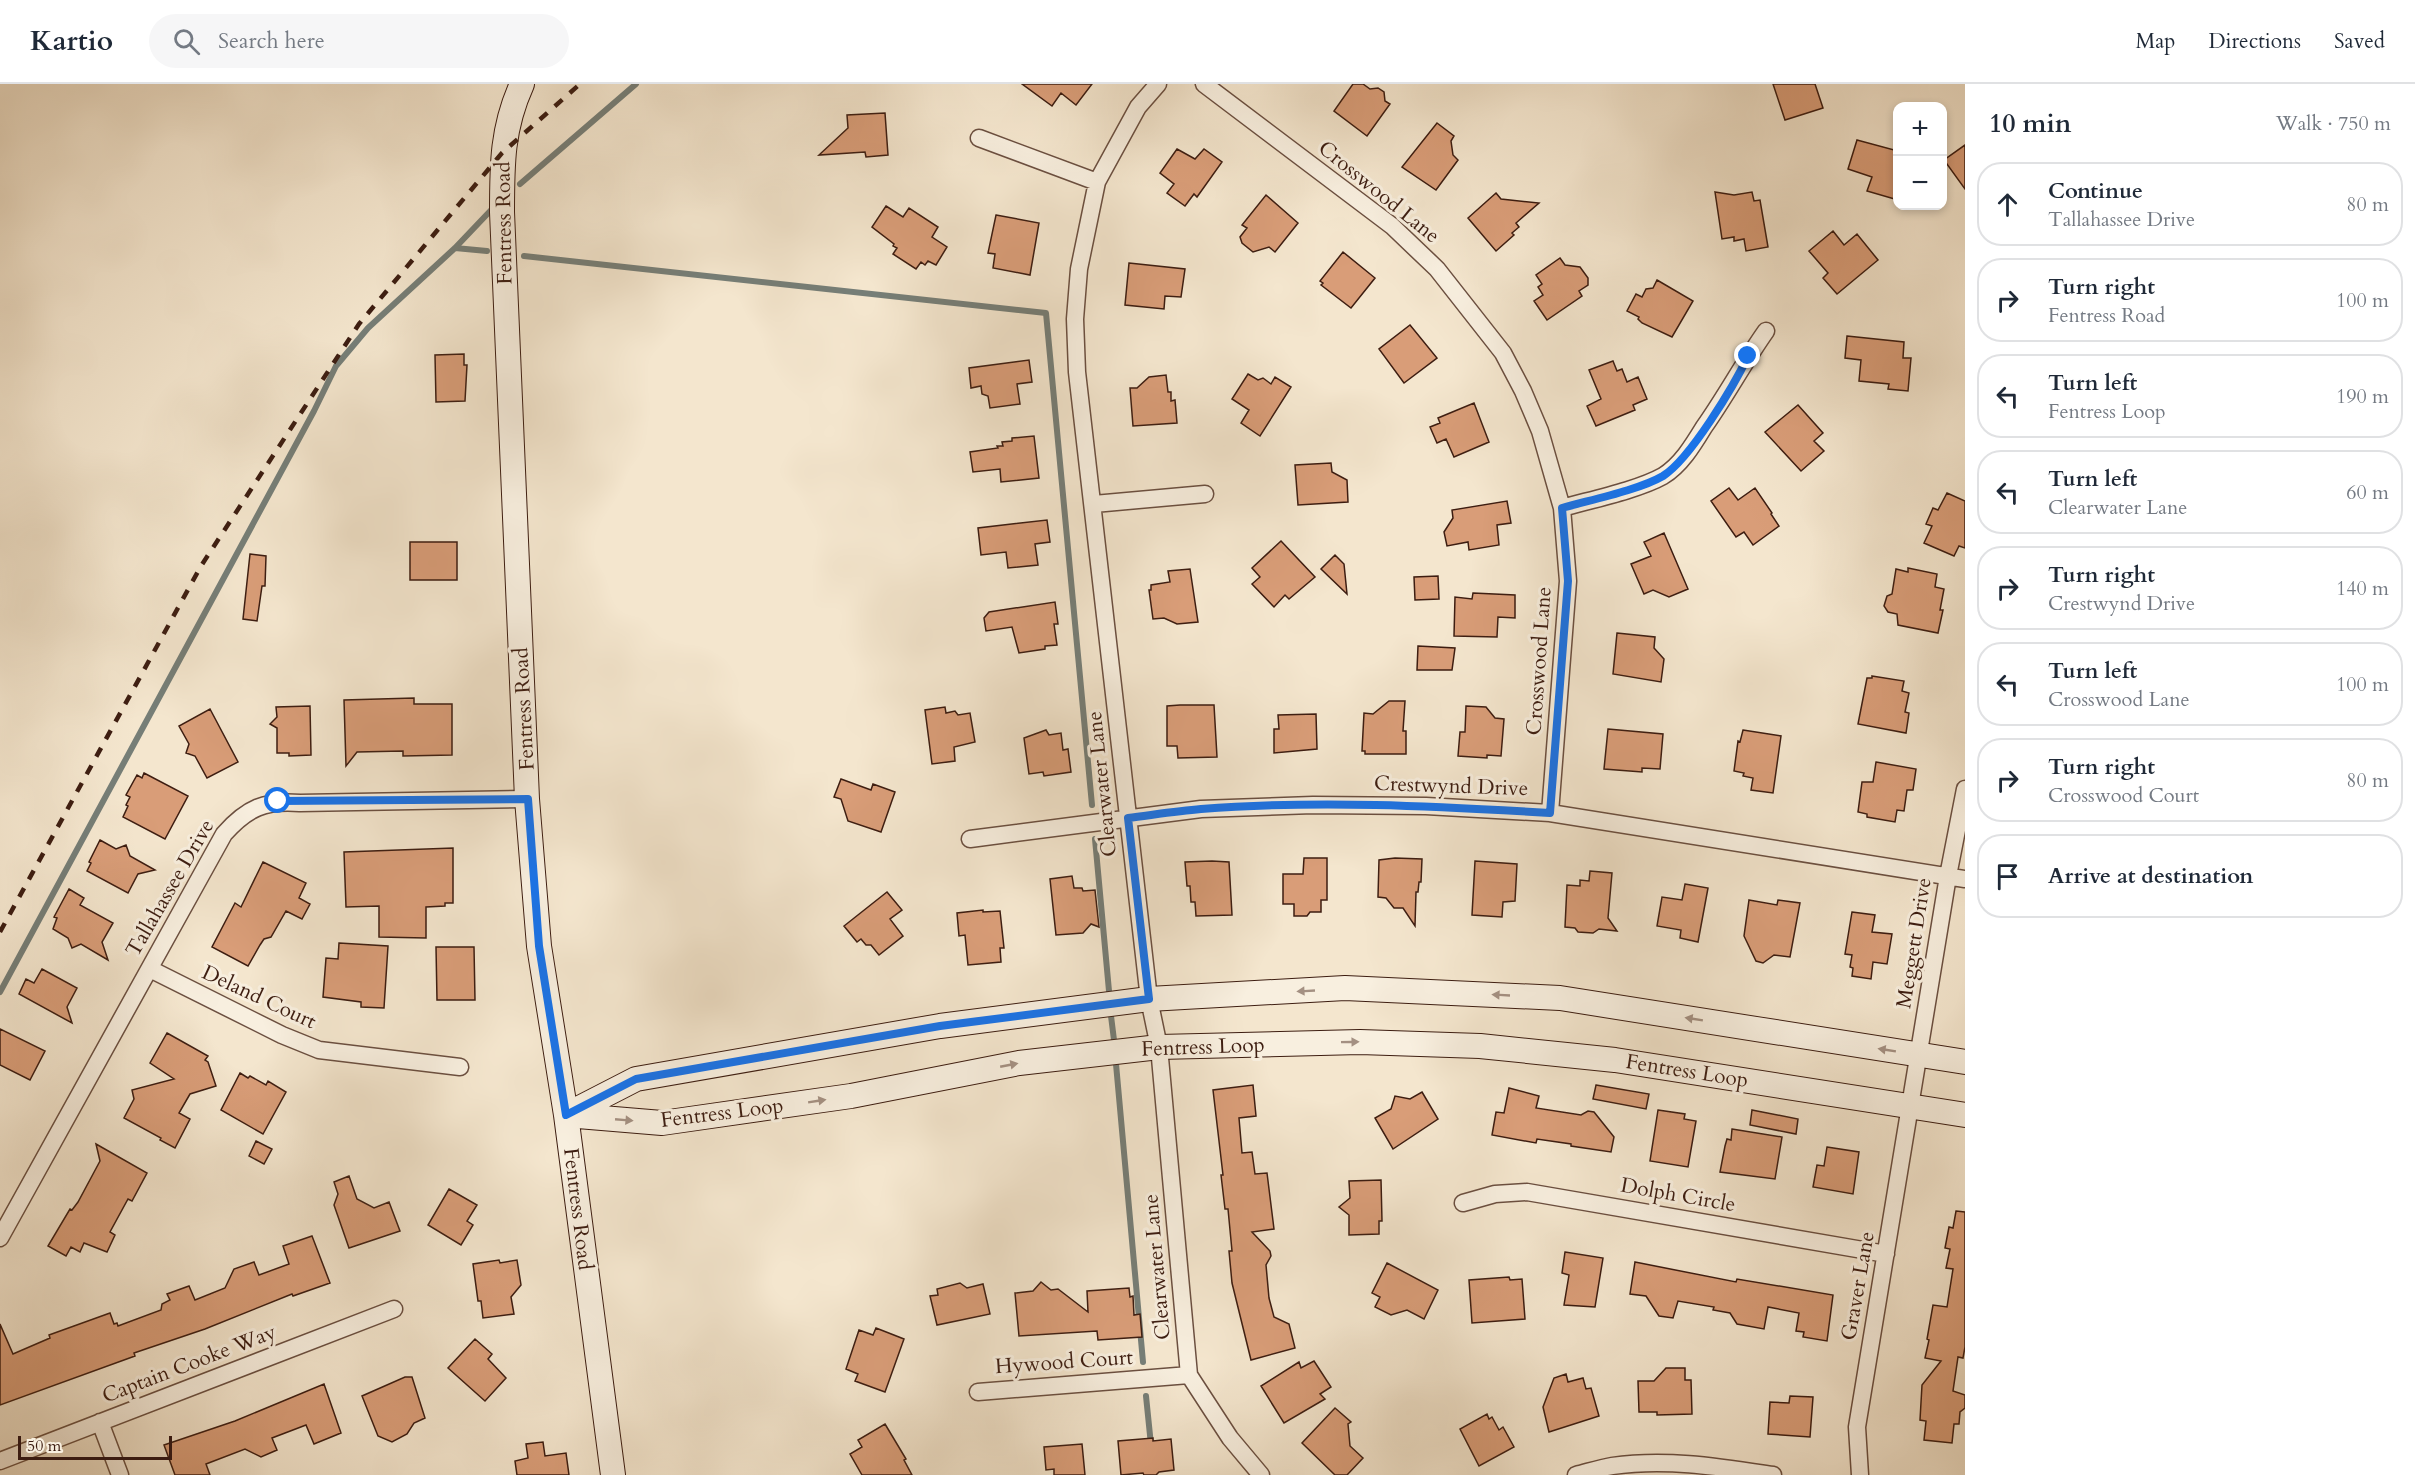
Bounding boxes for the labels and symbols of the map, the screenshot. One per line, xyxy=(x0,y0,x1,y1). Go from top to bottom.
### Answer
street label: Crosswood Lane xyxy=(1312,134,1446,250)
street label: Fentress Road xyxy=(488,161,520,285)
route end xyxy=(1734,342,1760,368)
street label: Crosswood Lane xyxy=(1519,586,1559,736)
street label: Fentress Road xyxy=(506,647,542,771)
street label: Clearwater Lane xyxy=(1080,710,1124,858)
street label: Crestwynd Drive xyxy=(1373,769,1529,803)
route start xyxy=(264,787,290,813)
street label: Tallahassee Drive xyxy=(119,814,221,962)
street label: Meggett Drive xyxy=(1889,875,1939,1011)
street label: Deland Court xyxy=(197,958,321,1036)
one-way arrow xyxy=(1296,986,1315,995)
one-way arrow xyxy=(1491,991,1510,1000)
one-way arrow xyxy=(1684,1014,1703,1023)
street label: Fentress Loop xyxy=(1141,1030,1265,1064)
one-way arrow xyxy=(1340,1038,1359,1047)
one-way arrow xyxy=(1877,1045,1896,1054)
street label: Fentress Loop xyxy=(1624,1047,1750,1095)
one-way arrow xyxy=(1000,1060,1019,1069)
street label: Fentress Loop xyxy=(659,1091,785,1135)
one-way arrow xyxy=(808,1096,827,1105)
one-way arrow xyxy=(615,1115,634,1124)
street label: Fentress Road xyxy=(556,1146,600,1272)
street label: Dolph Circle xyxy=(1618,1171,1738,1219)
street label: Clearwater Lane xyxy=(1136,1193,1178,1341)
street label: Graver Lane xyxy=(1834,1229,1882,1343)
street label: Captain Cooke Way xyxy=(98,1317,280,1411)
street label: Hywood Court xyxy=(994,1343,1134,1381)
scale bar xyxy=(18,1433,172,1460)

